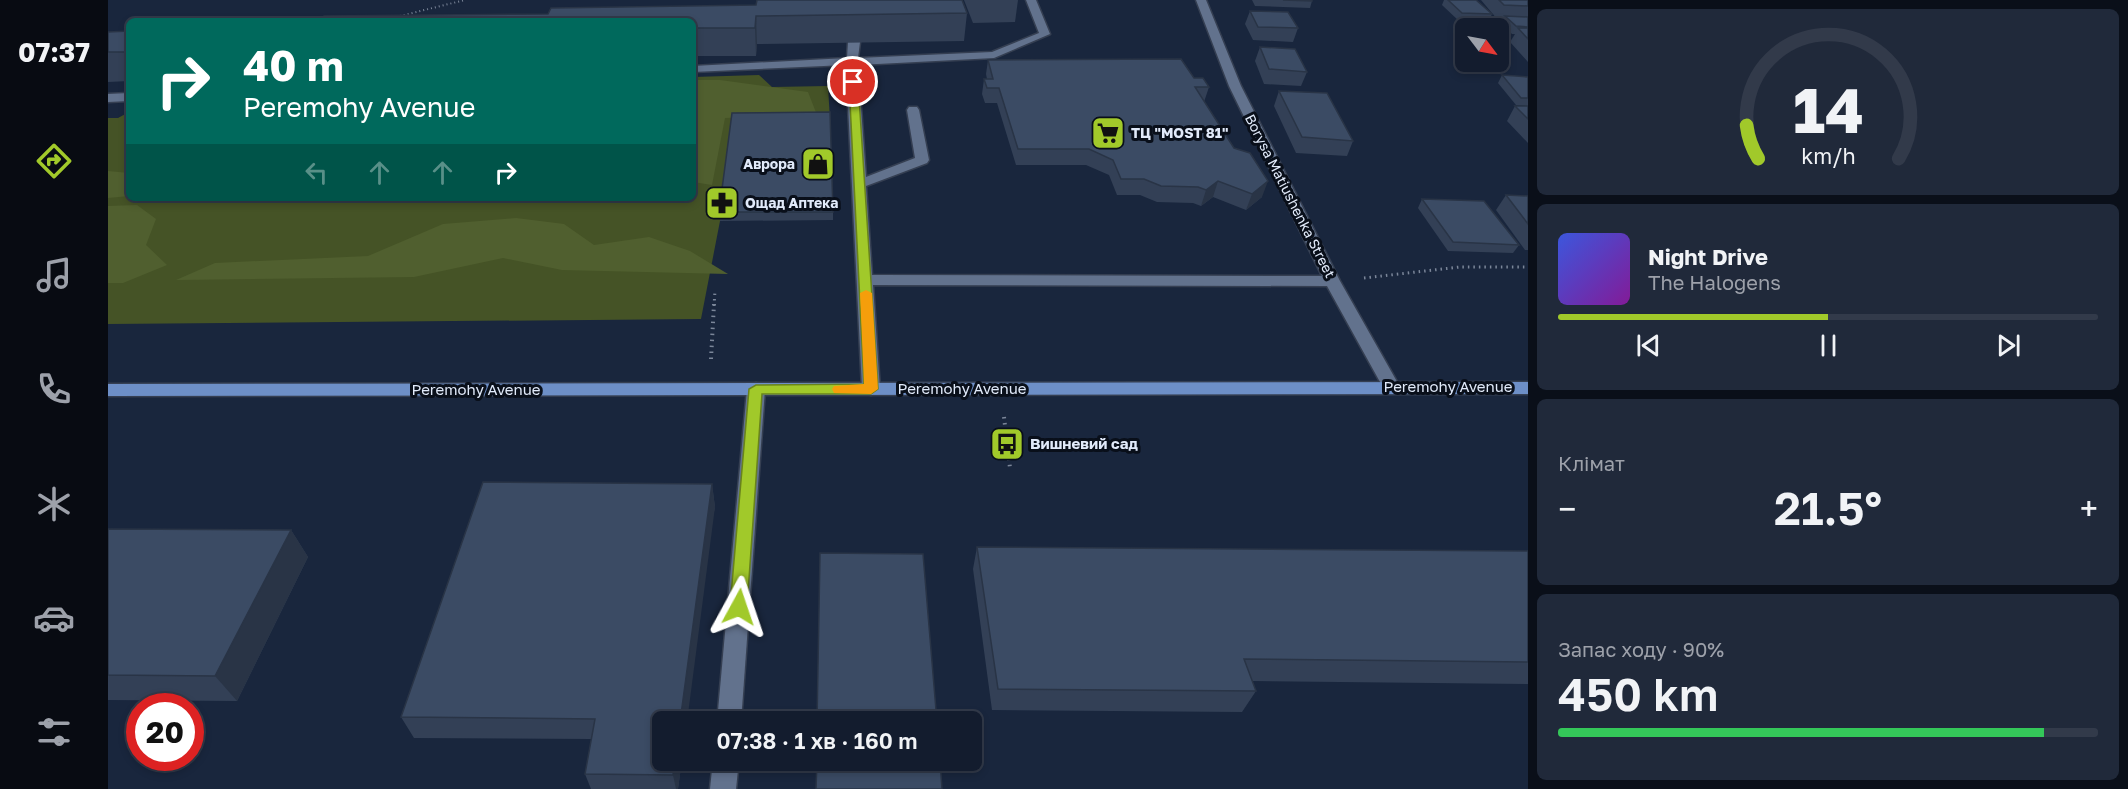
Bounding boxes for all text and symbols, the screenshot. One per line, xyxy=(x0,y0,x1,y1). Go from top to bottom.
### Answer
north arrow xyxy=(1455,18,1509,72)
map controls xyxy=(1455,18,1509,72)
text: 07:37 xyxy=(18,36,90,68)
text: 40 m xyxy=(243,40,344,90)
icon: right xyxy=(144,42,222,120)
pin xyxy=(827,56,878,107)
icon: arrive xyxy=(836,65,869,98)
text: 14 xyxy=(1792,72,1864,147)
text: Peremohy Avenue xyxy=(243,91,475,123)
street label: Borysa Matiushenka Street xyxy=(1242,111,1339,280)
supermarket icon: ТЦ "MOST 81" xyxy=(1090,115,1126,151)
place label: ТЦ "MOST 81" xyxy=(1131,124,1228,141)
icon: directions xyxy=(33,140,75,182)
text: km/h xyxy=(1801,143,1855,169)
shop icon: Аврора xyxy=(800,146,836,182)
place label: Аврора xyxy=(743,155,795,172)
icon: left xyxy=(300,156,333,189)
icon: ahead xyxy=(363,156,396,189)
icon: ahead xyxy=(426,156,459,189)
icon: right xyxy=(489,156,522,189)
pharmacy icon: Ощад Аптека xyxy=(704,185,740,221)
place label: Ощад Аптека xyxy=(745,194,838,211)
text: Night Drive xyxy=(1648,243,1768,270)
icon: music xyxy=(33,254,75,296)
text: The Halogens xyxy=(1648,270,1781,294)
icon: previous xyxy=(1632,329,1665,362)
icon: pause xyxy=(1812,329,1845,362)
icon: next xyxy=(1992,329,2025,362)
icon: phone xyxy=(33,368,75,410)
street label: Peremohy Avenue xyxy=(1383,377,1513,395)
street label: Peremohy Avenue xyxy=(897,379,1027,397)
street label: Peremohy Avenue xyxy=(411,380,541,398)
bus stop icon: Вишневий сад xyxy=(989,426,1025,462)
place label: Вишневий сад xyxy=(1030,434,1138,452)
text: Клімат xyxy=(1558,451,1625,475)
text: 21.5° xyxy=(1774,481,1882,535)
icon: climate xyxy=(33,483,75,525)
text: − xyxy=(1558,489,1576,528)
text: + xyxy=(2080,489,2098,528)
position arrow xyxy=(707,575,771,639)
icon: car xyxy=(33,597,75,639)
text: Запас ходу · 90% xyxy=(1558,637,1724,661)
text: 450 km xyxy=(1558,667,1718,721)
speed limit sign: 20 xyxy=(126,693,204,771)
icon: filters xyxy=(33,711,75,753)
text: 07:38 · 1 хв · 160 m xyxy=(717,727,917,754)

